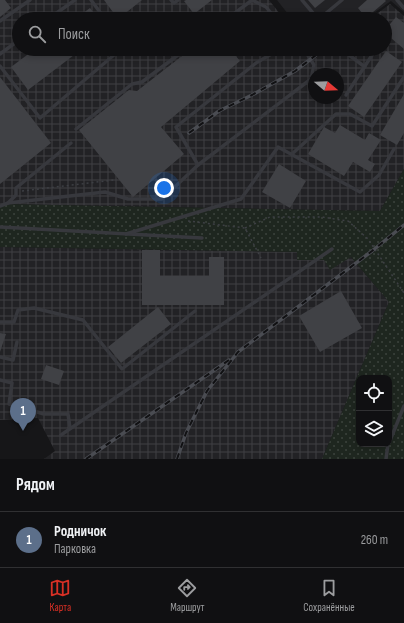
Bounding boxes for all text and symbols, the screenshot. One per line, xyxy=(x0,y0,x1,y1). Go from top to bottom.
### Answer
search box xyxy=(12,12,392,56)
icon: search xyxy=(26,23,48,45)
text: Поиск xyxy=(58,25,90,44)
north arrow xyxy=(308,68,344,104)
your location xyxy=(154,178,174,198)
map controls xyxy=(356,375,392,447)
button: locate xyxy=(356,375,392,411)
pin: 1 xyxy=(10,398,36,431)
button: layers xyxy=(356,411,392,447)
text: Рядом xyxy=(16,475,55,495)
text: Родничок xyxy=(54,522,106,541)
text: 1 xyxy=(26,532,32,548)
text: 260 m xyxy=(361,532,388,548)
text: Парковка xyxy=(54,541,96,557)
tab: Карта xyxy=(49,577,71,614)
tab: Маршрут xyxy=(170,577,205,614)
tab: Сохранённые xyxy=(303,577,355,614)

